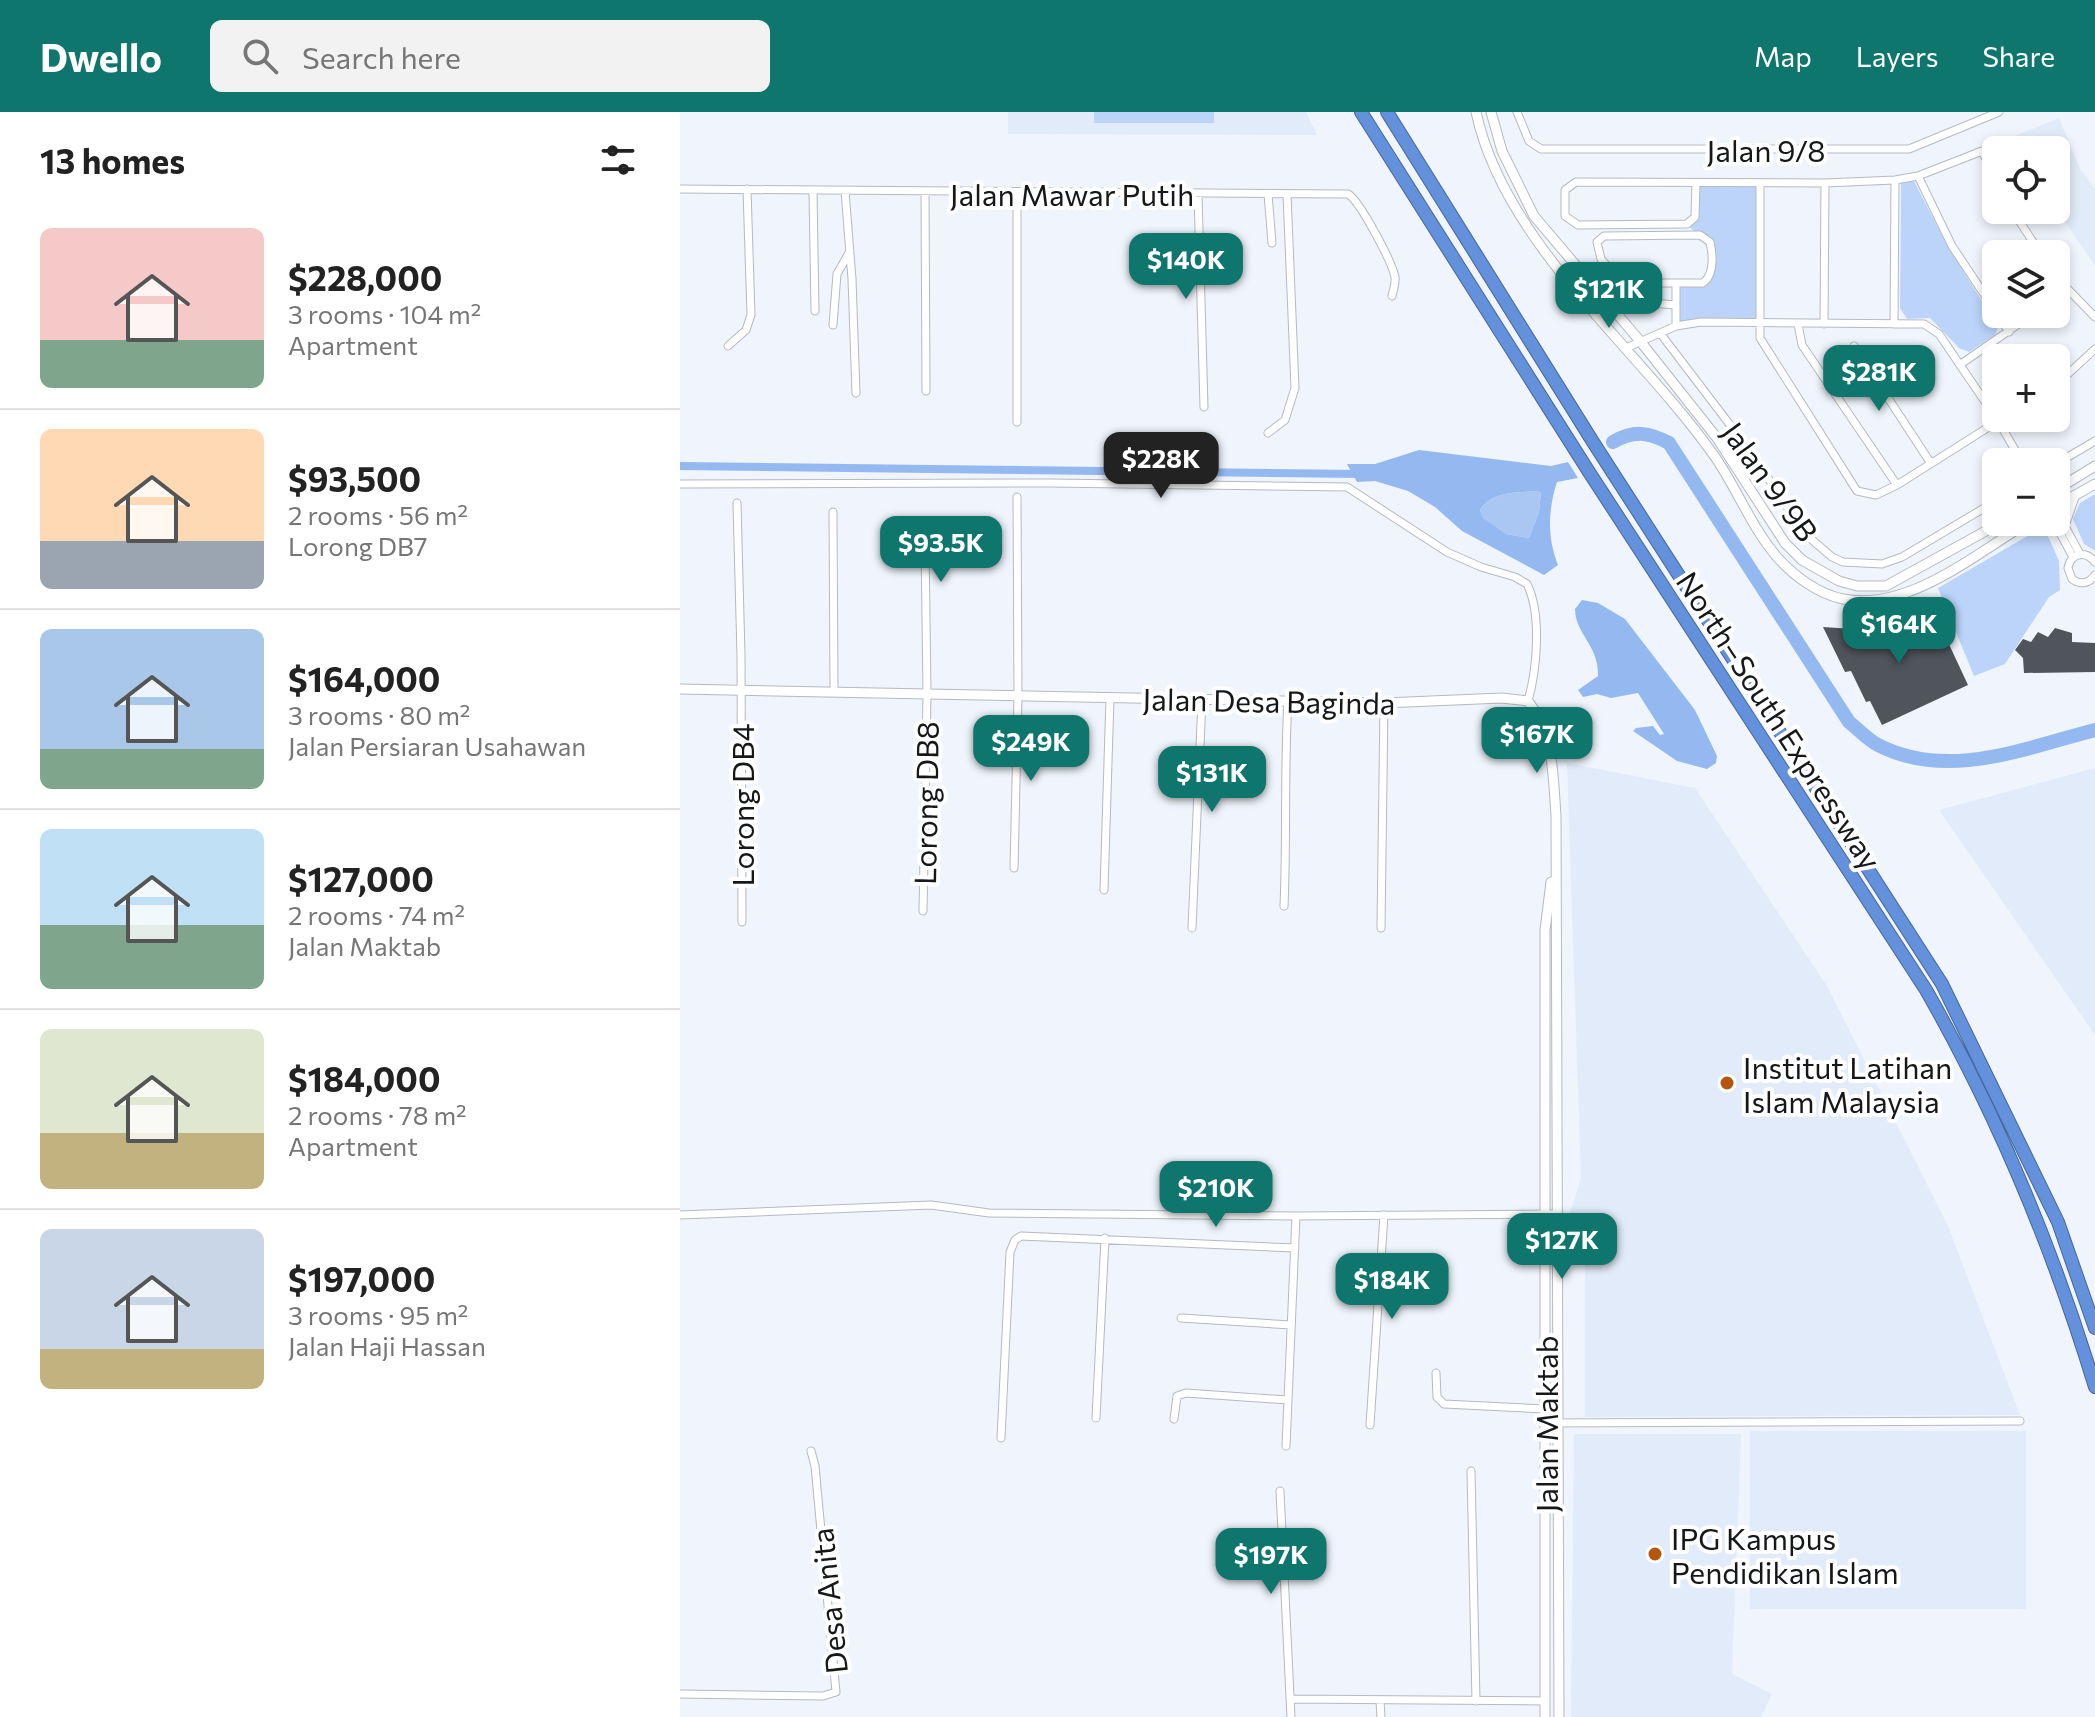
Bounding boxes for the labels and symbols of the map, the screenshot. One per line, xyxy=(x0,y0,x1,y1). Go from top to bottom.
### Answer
street label: Jalan 9/8 xyxy=(1706,131,1826,168)
street label: Jalan Mawar Putih xyxy=(950,175,1194,212)
pin: $140K xyxy=(1130,233,1242,301)
pin: $121K xyxy=(1553,262,1665,330)
pin: $281K xyxy=(1823,345,1935,413)
street label: Jalan 9/9B xyxy=(1715,414,1827,548)
pin: $228K xyxy=(1105,432,1217,500)
pin: $93.5K xyxy=(876,516,1006,584)
street label: North–South Expressway xyxy=(1670,564,1890,876)
pin: $164K xyxy=(1843,597,1955,665)
street label: Jalan Desa Baginda xyxy=(1142,679,1396,721)
pin: $167K xyxy=(1481,707,1593,775)
pin: $249K xyxy=(975,715,1087,783)
street label: Lorong DB8 xyxy=(905,721,945,885)
street label: Lorong DB4 xyxy=(723,723,760,887)
pin: $131K xyxy=(1156,746,1268,814)
place label: Institut Latihan Islam Malaysia xyxy=(1743,1048,1952,1119)
marker: Institut Latihan Islam Malaysia xyxy=(1718,1074,1736,1092)
pin: $210K xyxy=(1160,1161,1272,1229)
pin: $127K xyxy=(1506,1213,1618,1281)
pin: $184K xyxy=(1336,1253,1448,1321)
street label: Jalan Maktab xyxy=(1527,1336,1564,1512)
place label: IPG Kampus Pendidikan Islam xyxy=(1671,1519,1899,1590)
street label: Desa Anita xyxy=(802,1526,854,1676)
pin: $197K xyxy=(1215,1528,1327,1596)
marker: IPG Kampus Pendidikan Islam xyxy=(1646,1545,1664,1563)

